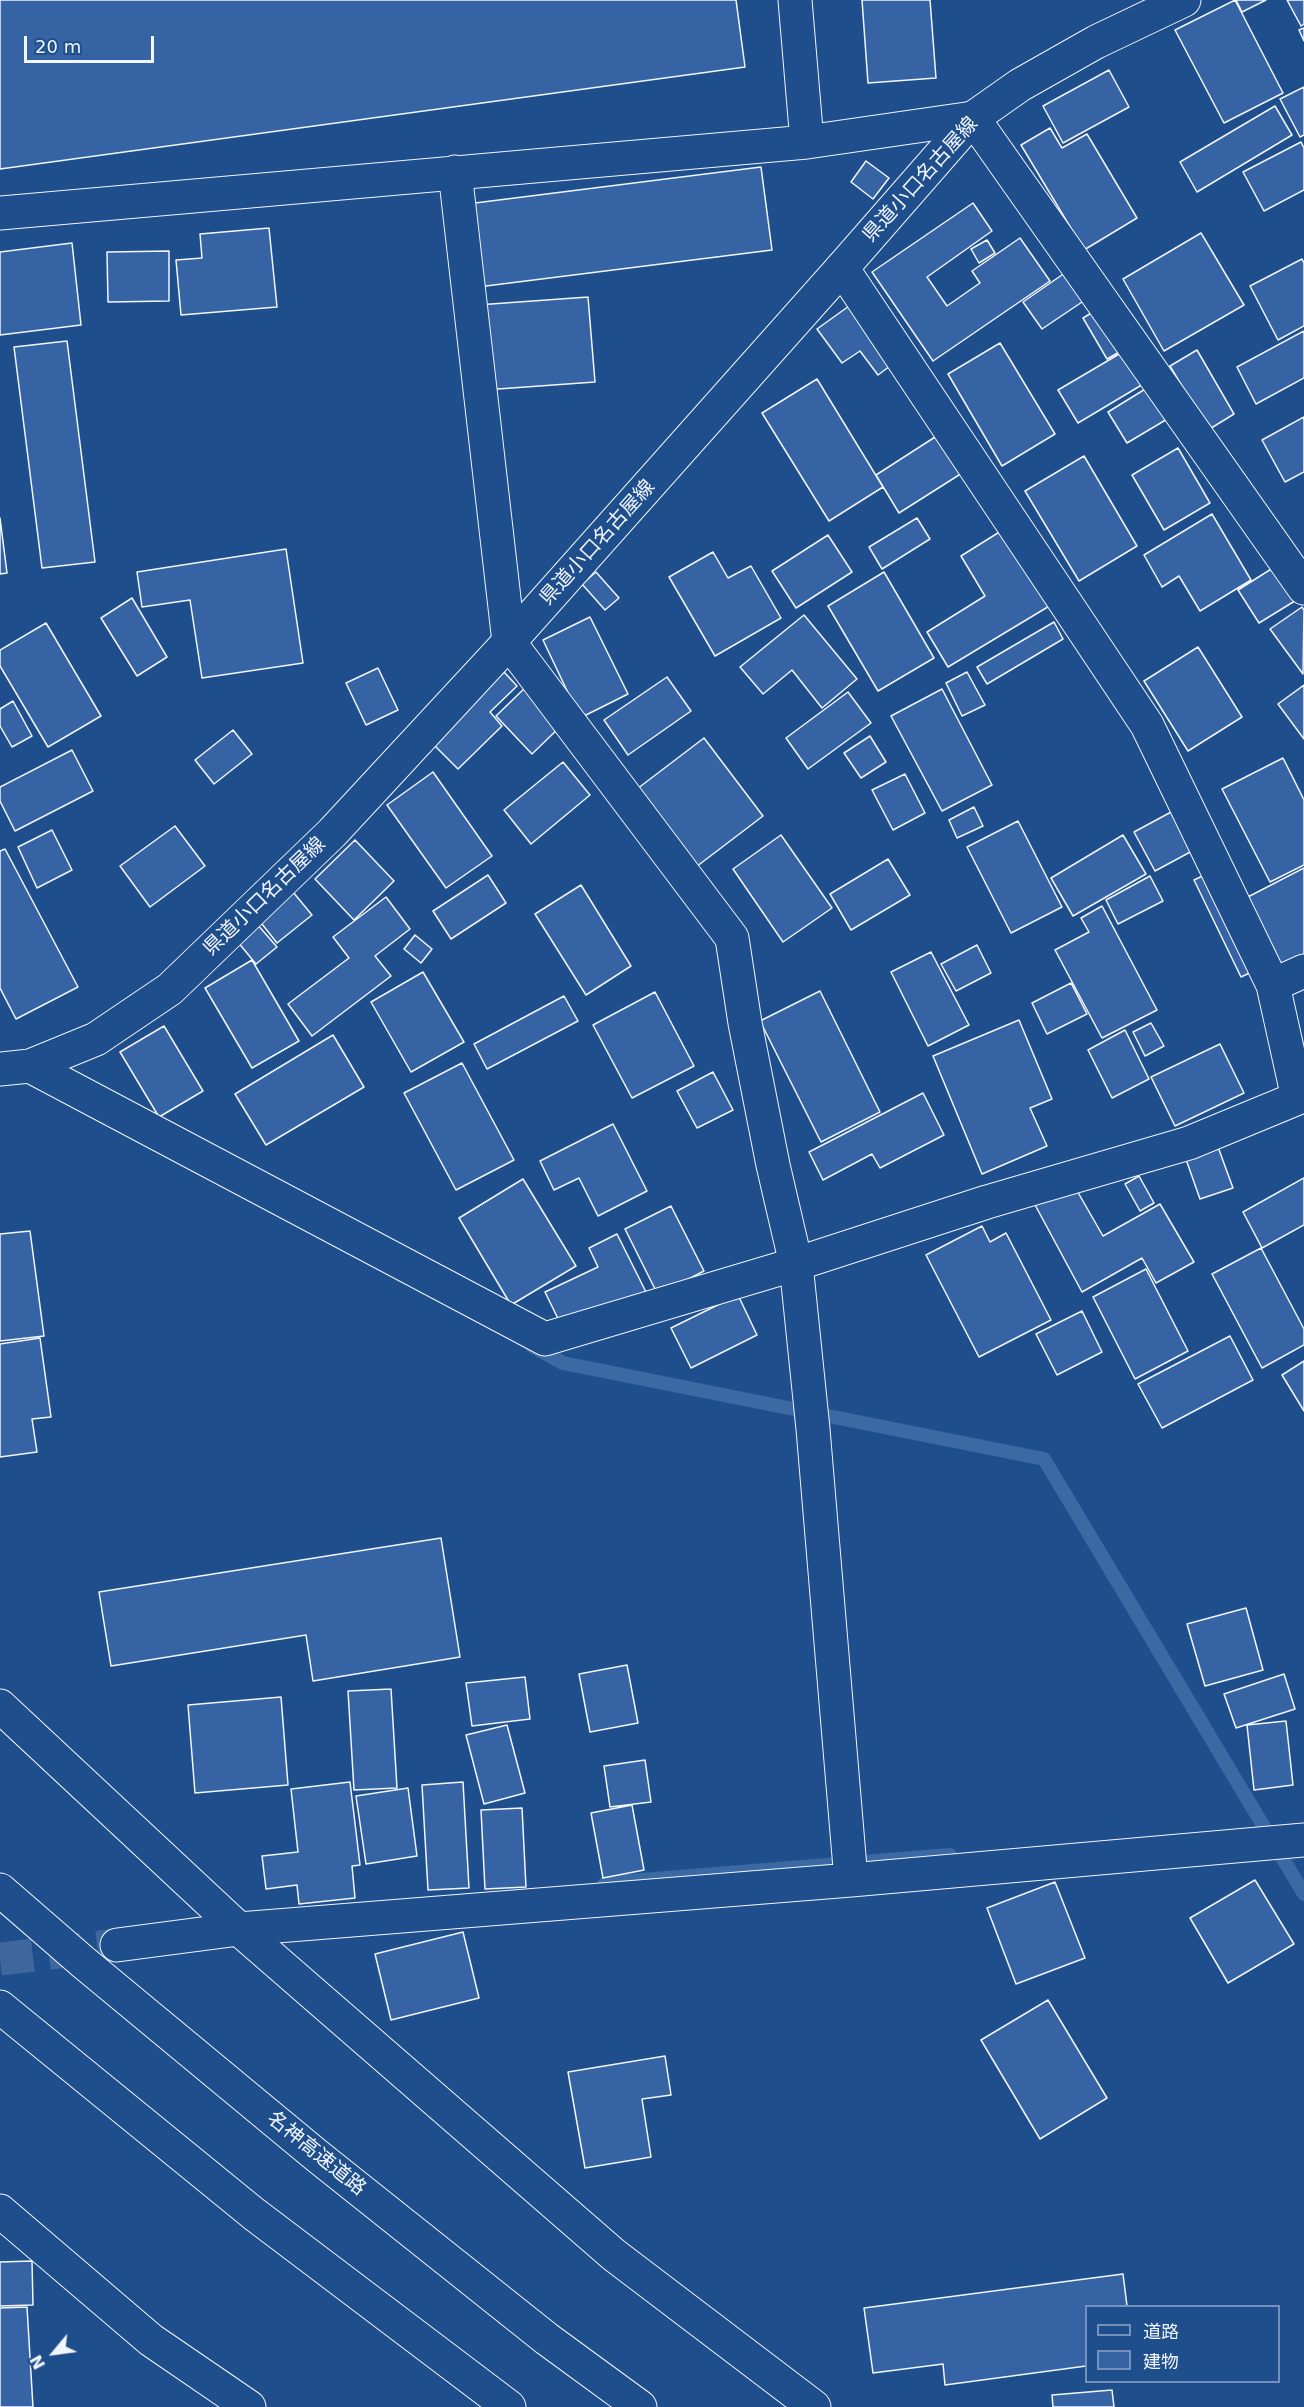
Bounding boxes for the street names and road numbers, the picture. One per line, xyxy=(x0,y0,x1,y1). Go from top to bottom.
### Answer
street label: 県道小口名古屋線 xyxy=(859,113,983,247)
street label: 県道小口名古屋線 xyxy=(536,476,660,610)
street label: 県道小口名古屋線 xyxy=(199,833,331,961)
street label: 名神高速道路 xyxy=(262,2107,370,2201)

